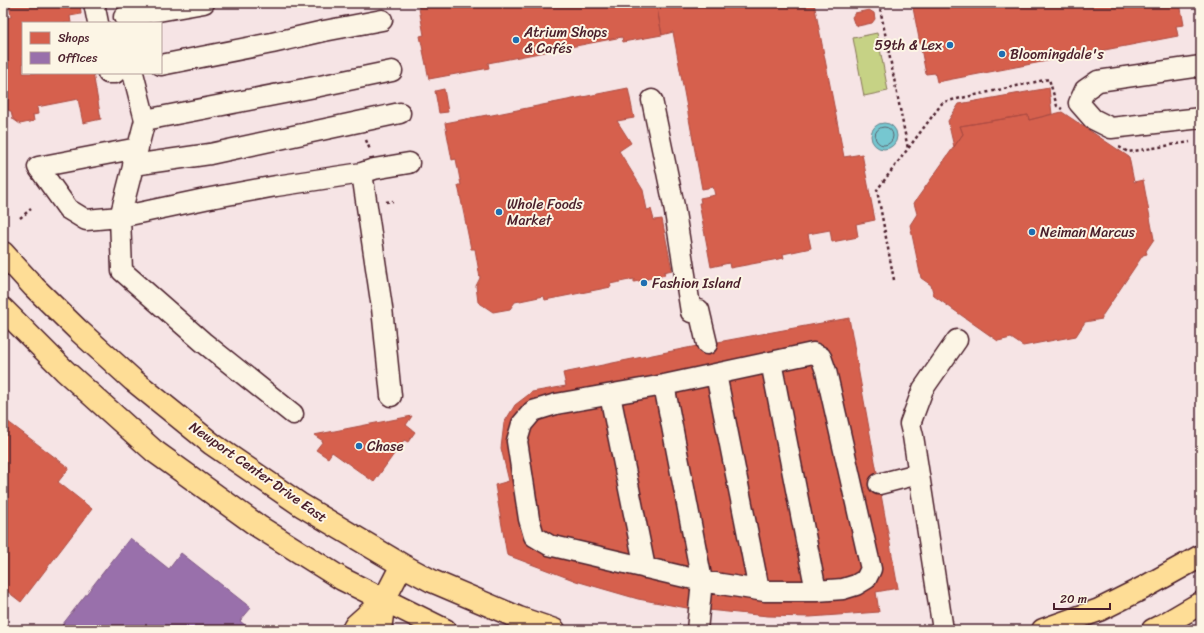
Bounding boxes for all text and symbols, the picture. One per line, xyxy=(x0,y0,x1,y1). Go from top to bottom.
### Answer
place label: Atrium Shops & Cafés xyxy=(523,20,607,61)
legend xyxy=(22,22,162,74)
text: Shops xyxy=(58,27,89,49)
place label: 59th & Lex xyxy=(874,33,943,58)
marker: Atrium Shops & Cafés xyxy=(511,35,521,45)
marker: 59th & Lex xyxy=(945,40,955,50)
place label: Bloomingdale's xyxy=(1010,42,1104,67)
text: Offices xyxy=(58,47,98,69)
marker: Bloomingdale's xyxy=(997,49,1007,59)
place label: Whole Foods Market xyxy=(507,192,583,233)
marker: Whole Foods Market xyxy=(494,207,504,217)
place label: Neiman Marcus xyxy=(1040,220,1135,245)
marker: Neiman Marcus xyxy=(1027,227,1037,237)
place label: Fashion Island xyxy=(652,271,742,296)
marker: Fashion Island xyxy=(639,278,649,288)
street label: Newport Center Drive East xyxy=(184,415,332,529)
place label: Chase xyxy=(367,434,404,459)
marker: Chase xyxy=(354,441,364,451)
scale bar xyxy=(1054,585,1110,611)
text: 20 m xyxy=(1060,588,1087,610)

